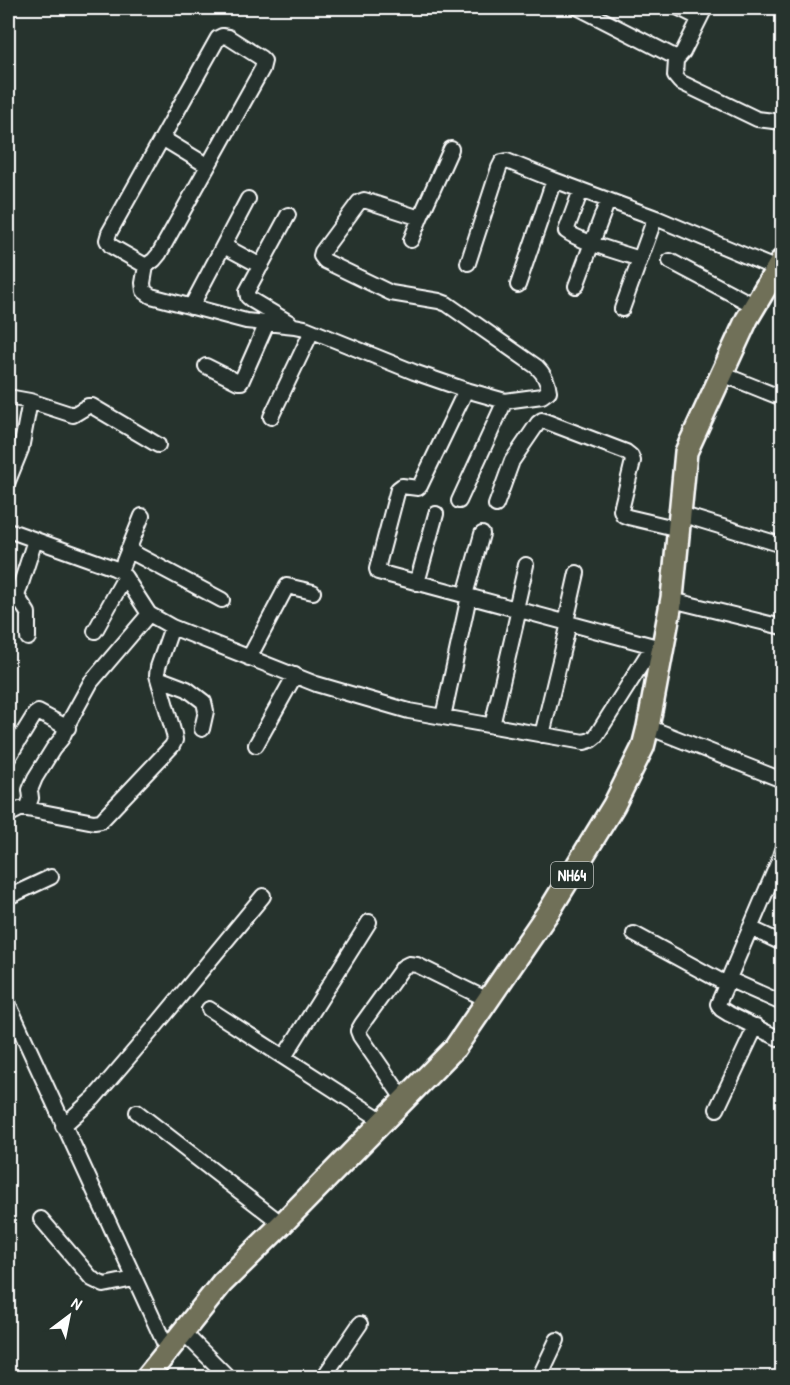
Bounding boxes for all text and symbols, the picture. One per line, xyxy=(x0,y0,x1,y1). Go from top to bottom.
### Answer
road number: NH64 xyxy=(551,862,593,888)
north arrow xyxy=(39,1286,99,1346)
text: N xyxy=(68,1292,87,1315)

